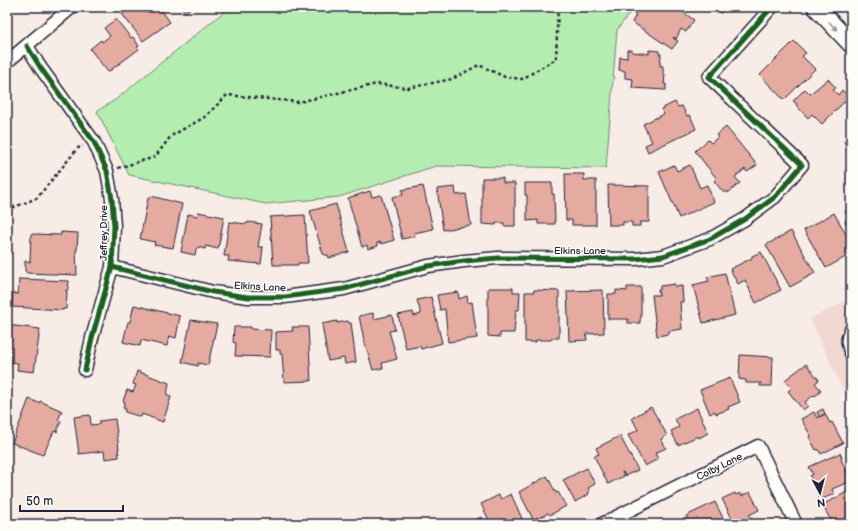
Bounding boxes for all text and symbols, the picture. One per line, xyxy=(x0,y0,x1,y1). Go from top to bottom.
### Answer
one-way arrow xyxy=(829,21,838,31)
street label: Jeffrey Drive xyxy=(98,205,110,261)
street label: Elkins Lane xyxy=(554,245,606,257)
street label: Elkins Lane xyxy=(234,280,286,294)
street label: Colby Lane xyxy=(694,451,744,483)
north arrow xyxy=(800,473,840,513)
scale bar xyxy=(20,487,123,513)
text: 50 m xyxy=(26,494,53,509)
text: N xyxy=(816,495,826,509)

